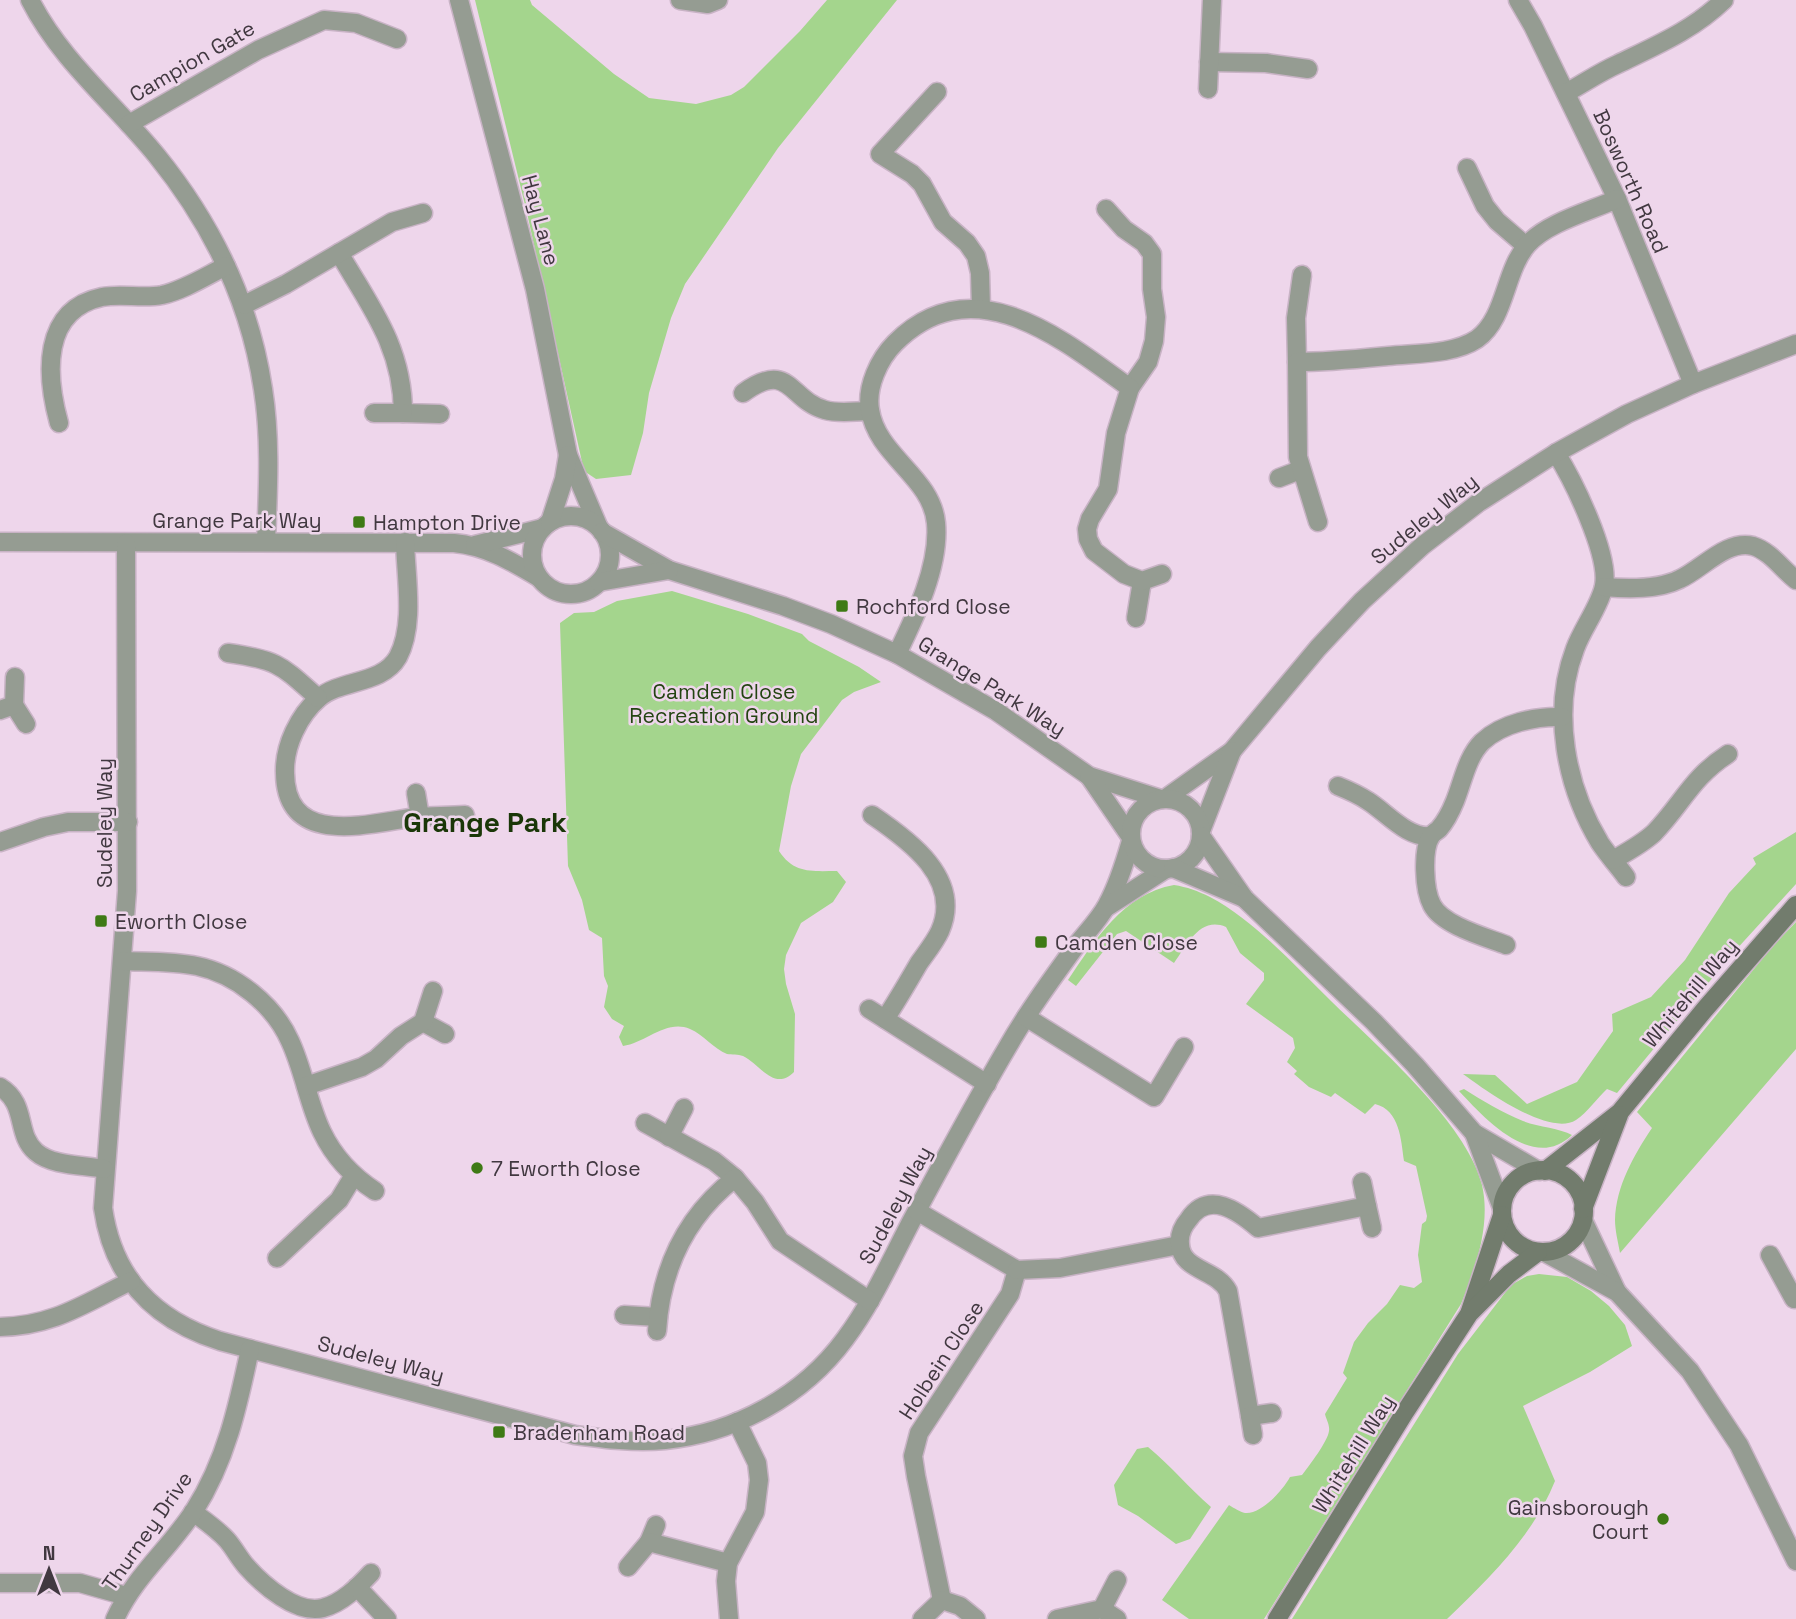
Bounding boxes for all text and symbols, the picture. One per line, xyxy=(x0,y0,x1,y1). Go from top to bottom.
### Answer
street label: Campion Gate xyxy=(124,14,260,108)
street label: Bosworth Road xyxy=(1587,105,1675,257)
street label: Hay Lane xyxy=(516,172,566,268)
street label: Sudeley Way xyxy=(1365,468,1483,570)
street label: Grange Park Way xyxy=(152,507,322,534)
place label: Hampton Drive xyxy=(373,509,521,536)
marker: Hampton Drive xyxy=(351,514,367,530)
place label: Rochford Close xyxy=(856,593,1011,620)
marker: Rochford Close xyxy=(834,598,850,614)
street label: Grange Park Way xyxy=(913,630,1071,742)
park label: Camden Close Recreation Ground xyxy=(629,678,819,729)
street label: Sudeley Way xyxy=(91,758,118,888)
district label: Grange Park xyxy=(403,804,567,840)
place label: Eworth Close xyxy=(115,908,247,935)
marker: Eworth Close xyxy=(93,913,109,929)
place label: Camden Close xyxy=(1055,929,1198,956)
street label: Whitehill Way xyxy=(1636,933,1744,1053)
marker: Camden Close xyxy=(1033,934,1049,950)
street label: Sudeley Way xyxy=(853,1141,937,1269)
place label: 7 Eworth Close xyxy=(491,1155,641,1182)
marker: 7 Eworth Close xyxy=(469,1160,485,1176)
street label: Holbein Close xyxy=(893,1295,989,1425)
street label: Sudeley Way xyxy=(315,1329,447,1389)
street label: Whitehill Way xyxy=(1306,1390,1400,1518)
place label: Bradenham Road xyxy=(513,1419,685,1446)
marker: Bradenham Road xyxy=(491,1424,507,1440)
street label: Thurney Drive xyxy=(96,1466,198,1596)
place label: Gainsborough Court xyxy=(1508,1494,1649,1545)
marker: Gainsborough Court xyxy=(1655,1511,1671,1527)
north arrow xyxy=(14,1535,84,1605)
text: N xyxy=(43,1541,55,1566)

